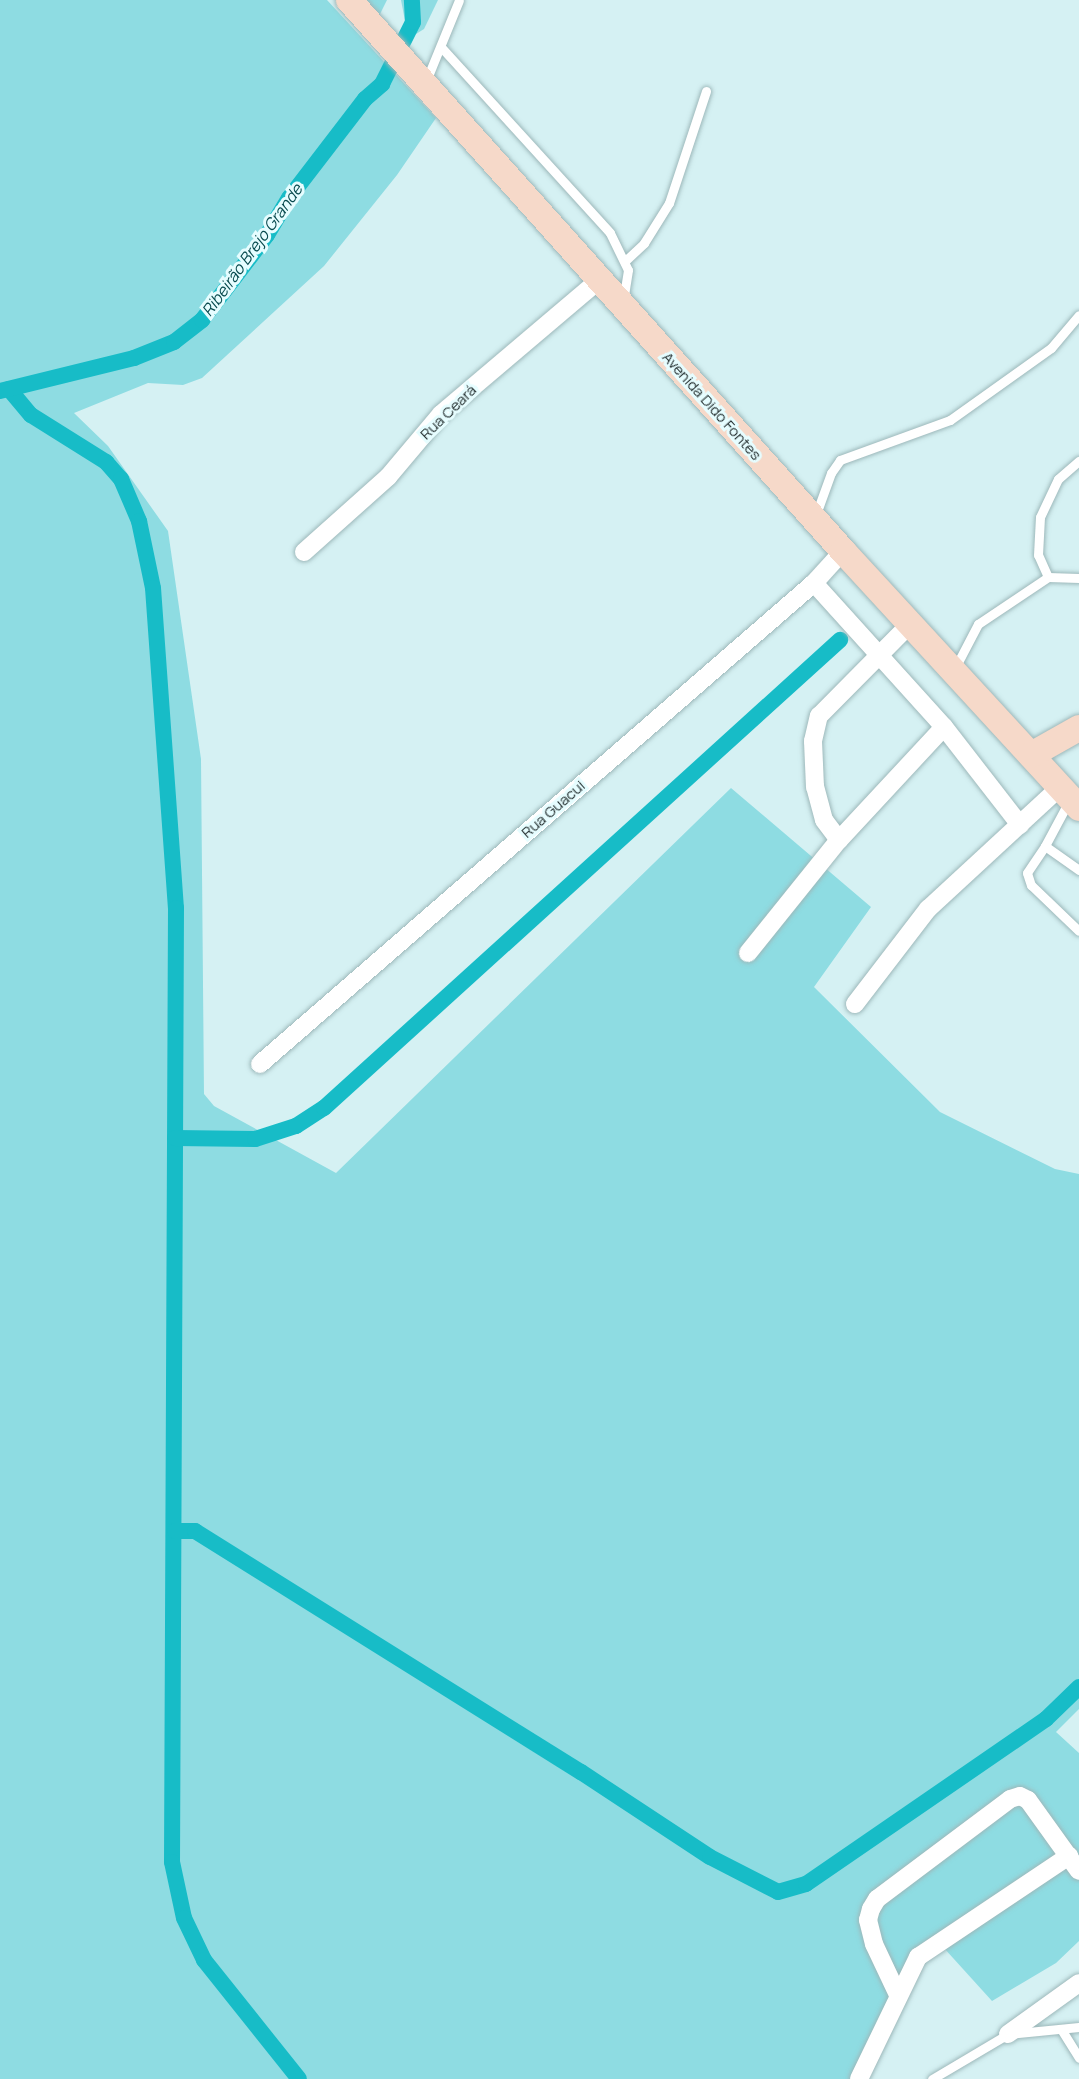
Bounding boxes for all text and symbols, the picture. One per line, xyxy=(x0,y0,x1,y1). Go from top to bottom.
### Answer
water label: Ribeirão Brejo Grande xyxy=(198,180,306,320)
street label: Avenida Dido Fontes xyxy=(659,348,765,464)
street label: Rua Ceará xyxy=(416,381,480,443)
street label: Rua Guacui xyxy=(518,777,588,841)

